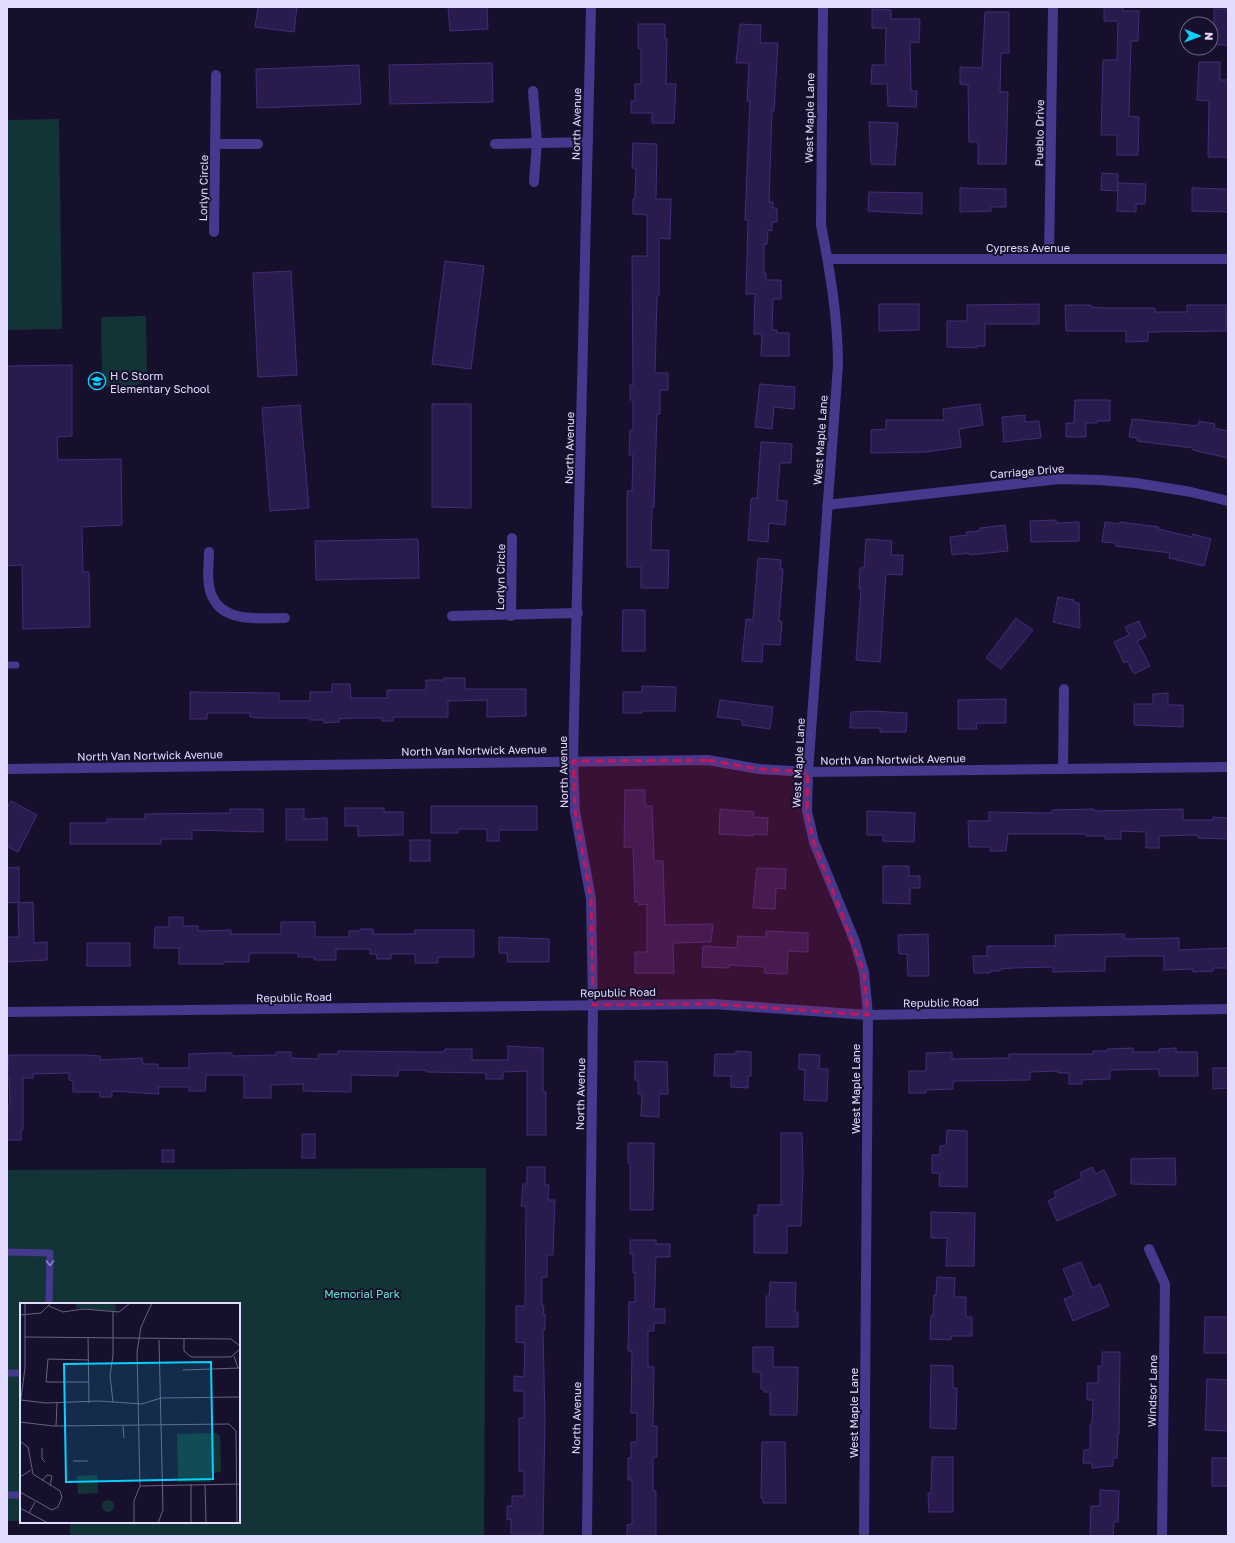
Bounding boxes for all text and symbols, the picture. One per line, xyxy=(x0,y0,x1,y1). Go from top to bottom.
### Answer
north arrow xyxy=(1179,16,1219,56)
text: N xyxy=(1203,32,1216,40)
street label: West Maple Lane xyxy=(802,73,816,163)
street label: North Avenue xyxy=(569,88,583,160)
street label: Pueblo Drive xyxy=(1032,99,1046,167)
street label: Lorlyn Circle xyxy=(196,155,210,221)
street label: Cypress Avenue xyxy=(986,241,1070,254)
place label: H C Storm Elementary School xyxy=(110,369,210,395)
school or university icon: H C Storm Elementary School xyxy=(87,371,107,391)
street label: West Maple Lane xyxy=(810,395,830,485)
street label: North Avenue xyxy=(562,412,576,484)
street label: Carriage Drive xyxy=(989,461,1065,481)
street label: Lorlyn Circle xyxy=(493,544,507,610)
street label: West Maple Lane xyxy=(789,718,807,808)
street label: North Avenue xyxy=(556,736,570,808)
street label: North Van Nortwick Avenue xyxy=(401,742,547,758)
street label: North Van Nortwick Avenue xyxy=(77,747,223,763)
street label: North Van Nortwick Avenue xyxy=(820,751,966,767)
street label: Republic Road xyxy=(580,985,656,999)
street label: Republic Road xyxy=(256,990,332,1004)
street label: Republic Road xyxy=(903,995,979,1009)
street label: West Maple Lane xyxy=(849,1044,862,1134)
street label: North Avenue xyxy=(573,1058,587,1130)
one-way arrow xyxy=(46,1260,54,1266)
park label: Memorial Park xyxy=(324,1287,400,1300)
inset map xyxy=(20,1303,240,1523)
street label: Windsor Lane xyxy=(1145,1355,1159,1427)
street label: West Maple Lane xyxy=(847,1368,860,1458)
street label: North Avenue xyxy=(569,1382,583,1454)

